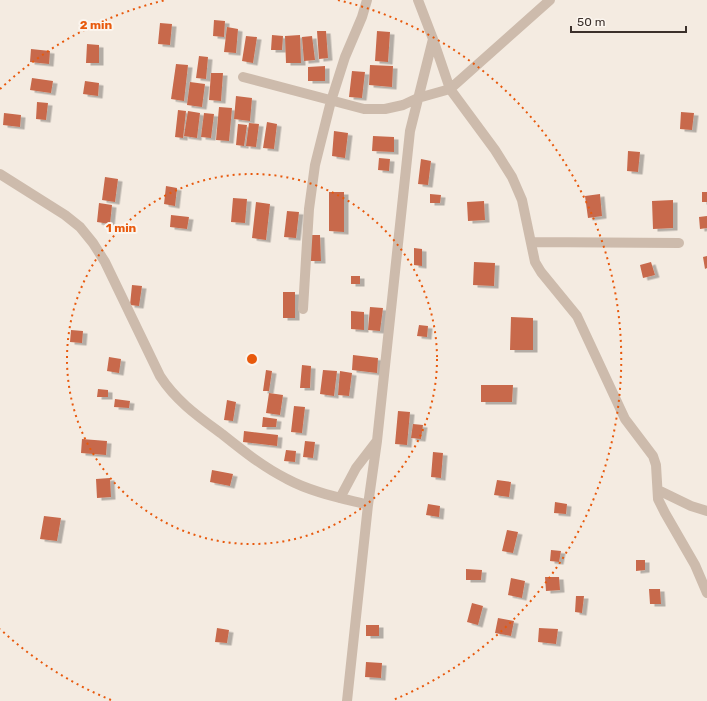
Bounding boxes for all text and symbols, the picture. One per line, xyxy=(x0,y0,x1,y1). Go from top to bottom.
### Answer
scale bar xyxy=(571,8,686,34)
text: 50 m xyxy=(577,15,605,29)
text: 2 min xyxy=(80,18,113,32)
text: 1 min xyxy=(106,221,137,235)
centre of rings xyxy=(245,352,259,366)

